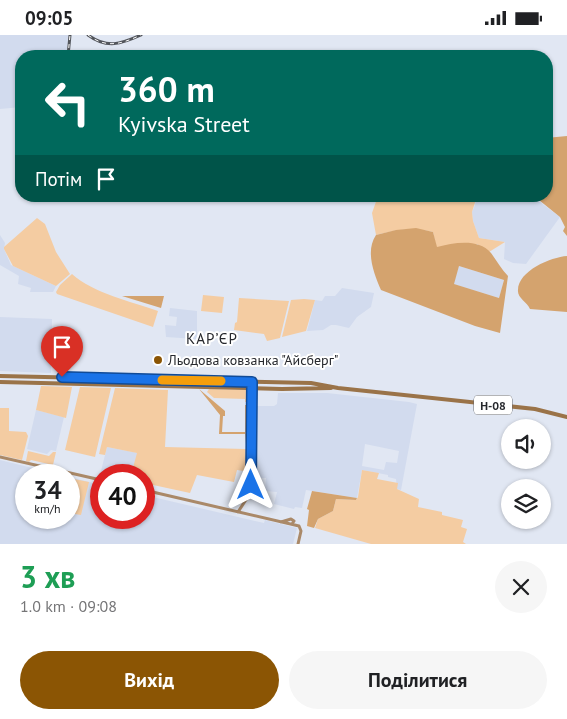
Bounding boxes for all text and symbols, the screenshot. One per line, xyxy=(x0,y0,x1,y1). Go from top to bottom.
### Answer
text: 09:05 xyxy=(25,6,73,30)
text: 360 m xyxy=(118,66,215,112)
icon: left xyxy=(35,70,100,135)
text: Kyivska Street xyxy=(118,110,250,138)
icon: arrive xyxy=(92,165,120,193)
text: Потім xyxy=(35,167,82,191)
pin xyxy=(41,326,83,377)
district label: КАР’ЄР xyxy=(186,329,238,348)
icon: arrive xyxy=(48,333,76,361)
place label: Льодова ковзанка "Айсберг" xyxy=(167,351,339,369)
marker: Льодова ковзанка "Айсберг" xyxy=(152,354,164,366)
road number: Н-08 xyxy=(474,395,512,415)
map controls xyxy=(501,419,551,529)
button: sound xyxy=(501,419,551,469)
position arrow xyxy=(224,458,276,510)
speed limit sign: 40 xyxy=(90,464,155,529)
text: 34 xyxy=(33,474,62,506)
button: layers xyxy=(501,479,551,529)
text: km/h xyxy=(34,501,61,516)
text: 3 хв xyxy=(20,557,76,596)
button: close xyxy=(495,561,547,613)
text: 1.0 km · 09:08 xyxy=(20,596,117,616)
button: Вихід xyxy=(20,651,279,709)
button: Поділитися xyxy=(289,651,547,709)

